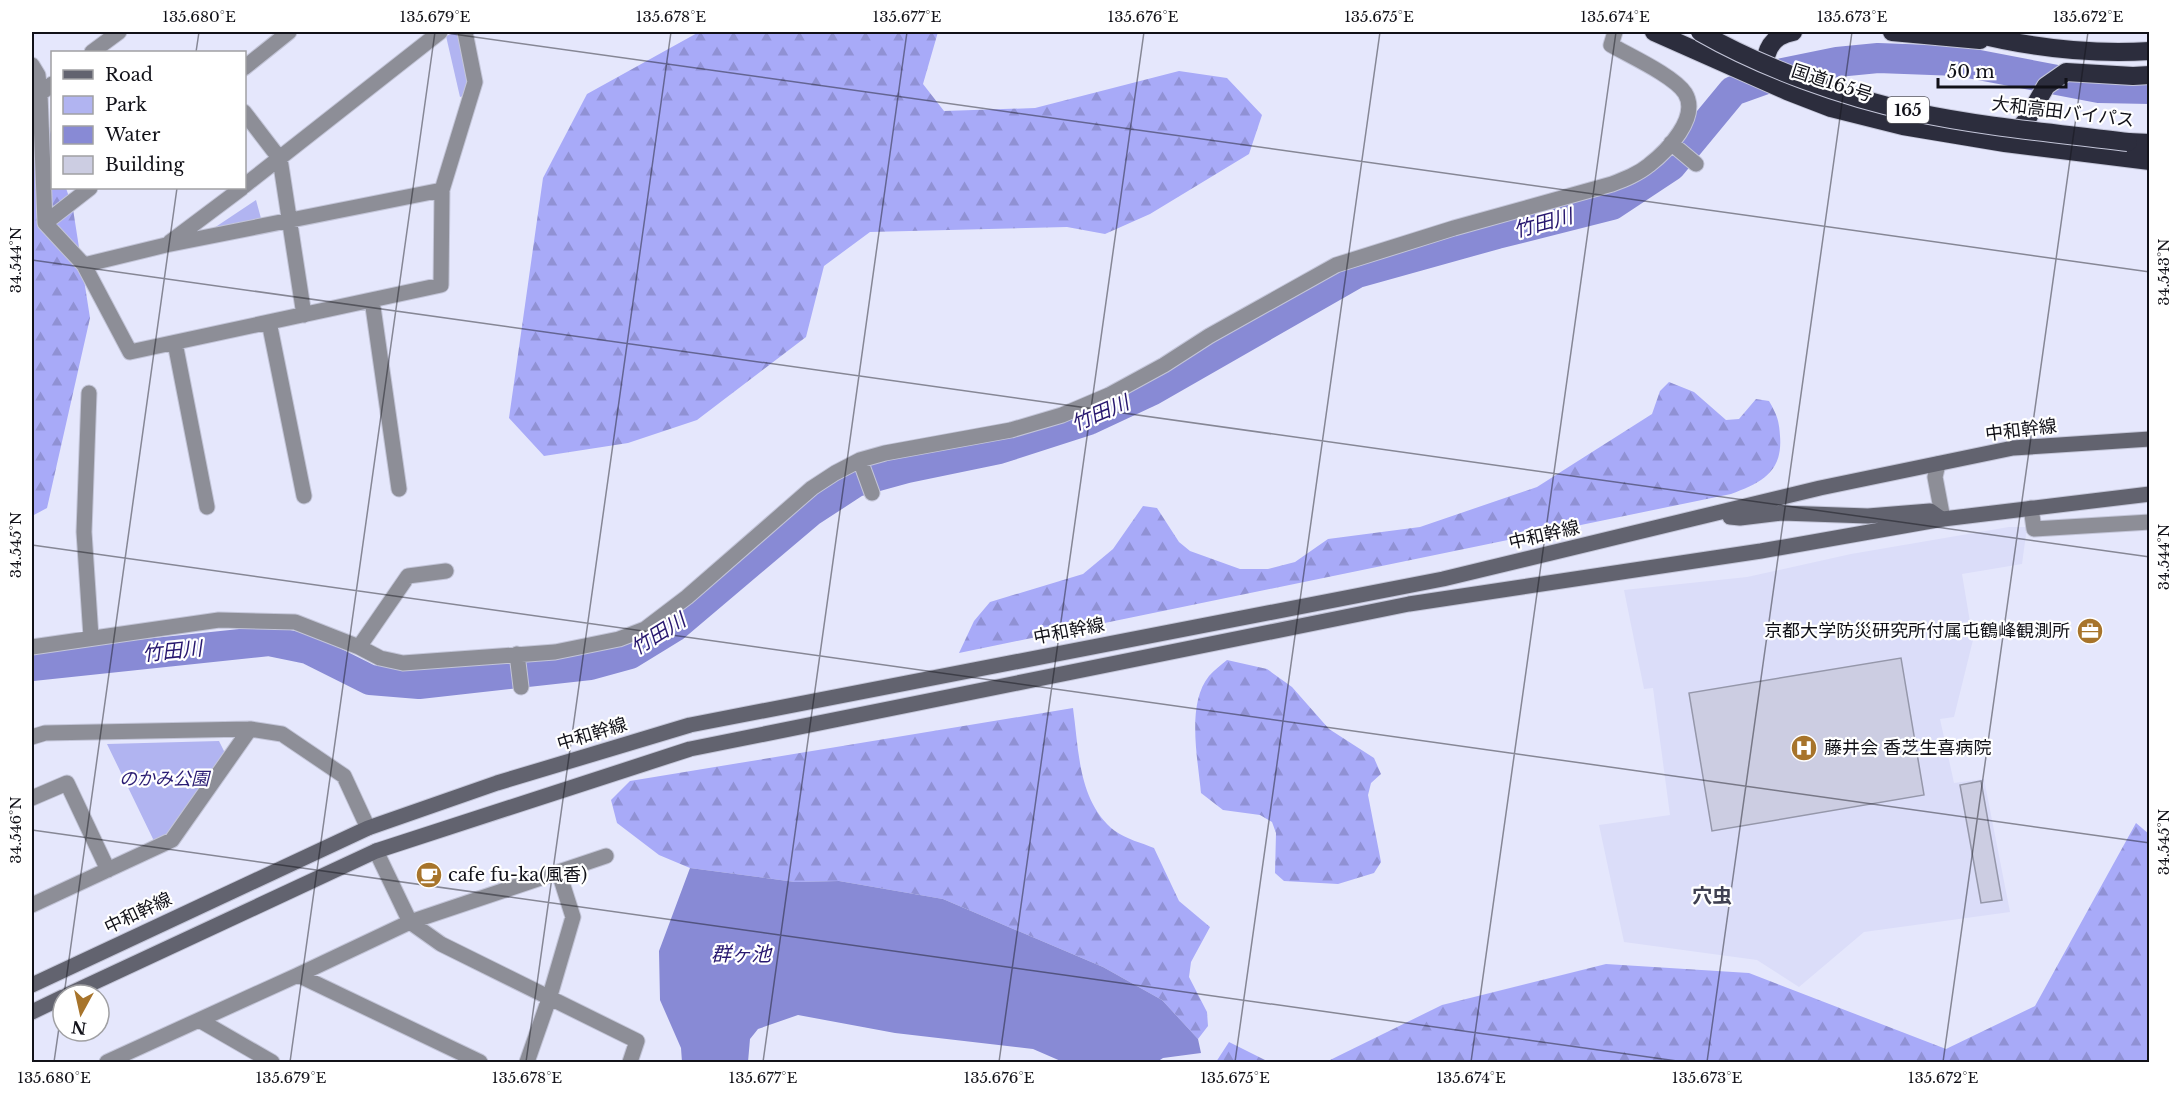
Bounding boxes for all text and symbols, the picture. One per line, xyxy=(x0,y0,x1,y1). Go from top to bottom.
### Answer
text: 135.680°E xyxy=(162,7,236,26)
text: 135.679°E xyxy=(400,7,471,26)
text: 135.678°E xyxy=(636,7,706,26)
text: 135.677°E xyxy=(873,7,942,26)
text: 135.676°E xyxy=(1108,7,1179,26)
text: 135.675°E xyxy=(1344,7,1414,26)
text: 135.674°E xyxy=(1580,7,1650,26)
text: 135.673°E xyxy=(1817,7,1887,26)
text: 135.672°E xyxy=(2053,7,2123,26)
legend xyxy=(51,51,246,189)
scale bar xyxy=(1938,51,2066,89)
street label: 国道165号 xyxy=(1789,60,1875,106)
text: 50 m xyxy=(1947,61,1995,83)
text: Road xyxy=(105,64,153,86)
street label: 大和高田バイパス xyxy=(1990,92,2136,132)
text: Park xyxy=(105,94,147,116)
road number: 165 xyxy=(1887,97,1929,123)
text: Water xyxy=(104,124,161,146)
text: Building xyxy=(105,154,184,176)
water label: 竹田川 xyxy=(1511,203,1577,242)
text: 34.544°N xyxy=(6,227,25,293)
text: 34.543°N xyxy=(2154,238,2173,306)
water label: 竹田川 xyxy=(1068,389,1134,436)
street label: 中和幹線 xyxy=(1984,415,2058,445)
text: 34.545°N xyxy=(6,512,25,578)
street label: 中和幹線 xyxy=(1506,516,1582,554)
text: 34.544°N xyxy=(2154,524,2173,590)
water label: 竹田川 xyxy=(626,607,691,660)
street label: 中和幹線 xyxy=(1032,613,1106,649)
office icon: 京都大学防災研究所付属屯鶴峰観測所 xyxy=(2075,616,2105,646)
place label: 京都大学防災研究所付属屯鶴峰観測所 xyxy=(1764,620,2070,642)
water label: 竹田川 xyxy=(141,636,205,666)
street label: 中和幹線 xyxy=(554,713,630,755)
hospital icon: 藤井会 香芝生喜病院 xyxy=(1789,733,1819,763)
place label: 藤井会 香芝生喜病院 xyxy=(1824,737,1991,759)
park label: のかみ公園 xyxy=(119,768,212,790)
text: 34.546°N xyxy=(6,796,25,864)
text: 34.545°N xyxy=(2154,809,2173,875)
cafe icon: cafe fu-ka(風香) xyxy=(414,860,444,890)
place label: cafe fu-ka(風香) xyxy=(448,864,587,886)
district label: 穴虫 xyxy=(1692,884,1732,908)
street label: 中和幹線 xyxy=(101,888,175,938)
water label: 群ヶ池 xyxy=(711,942,773,966)
north arrow xyxy=(51,983,111,1043)
text: N xyxy=(70,1017,88,1039)
text: 135.680°E xyxy=(17,1068,91,1087)
text: 135.679°E xyxy=(256,1068,327,1087)
text: 135.678°E xyxy=(492,1068,562,1087)
text: 135.677°E xyxy=(729,1068,798,1087)
text: 135.676°E xyxy=(964,1068,1035,1087)
text: 135.675°E xyxy=(1200,1068,1270,1087)
text: 135.674°E xyxy=(1436,1068,1506,1087)
text: 135.673°E xyxy=(1672,1068,1742,1087)
text: 135.672°E xyxy=(1908,1068,1978,1087)

